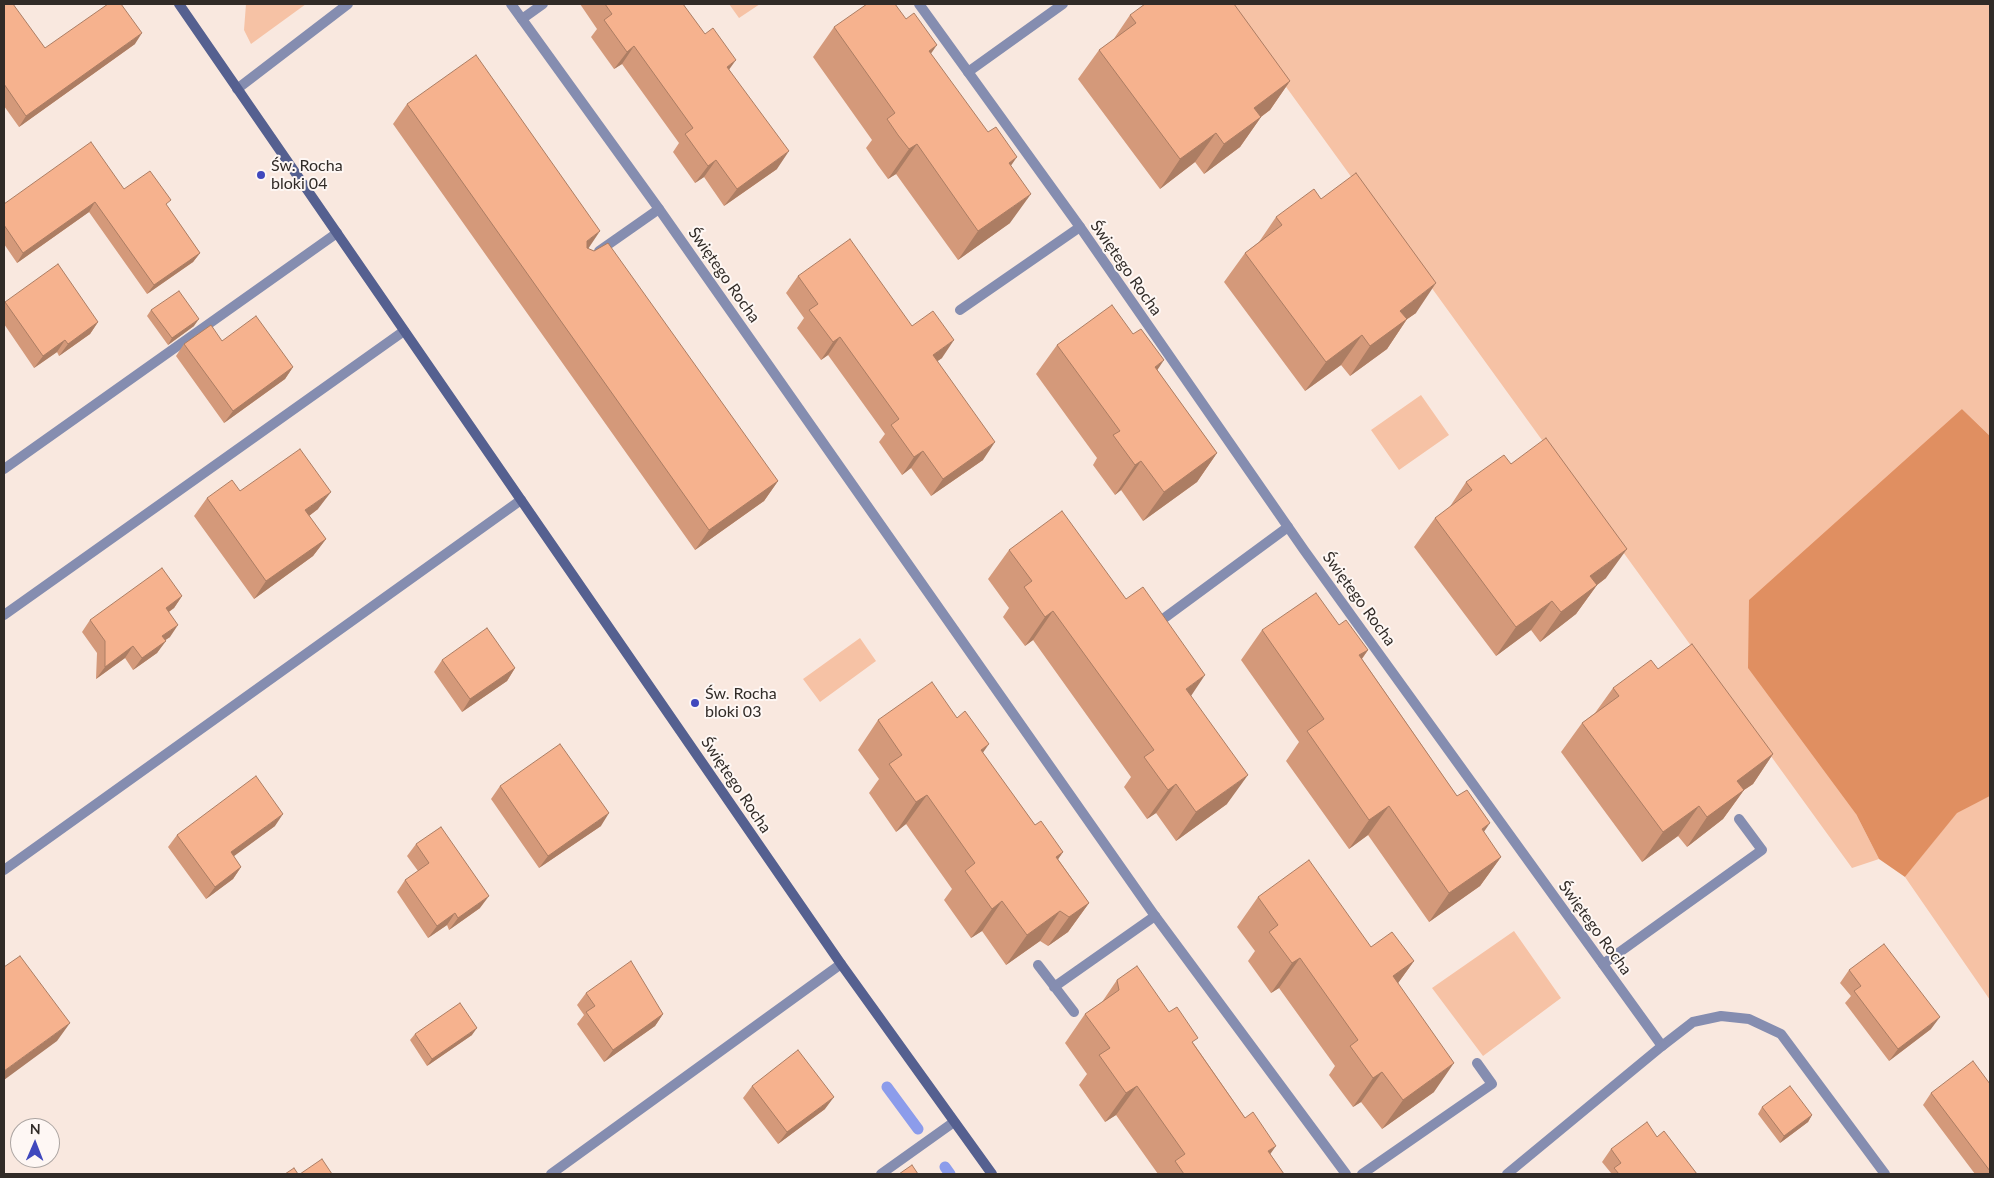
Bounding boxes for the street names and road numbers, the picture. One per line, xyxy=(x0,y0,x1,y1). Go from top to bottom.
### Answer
street label: Świętego Rocha xyxy=(1086,217,1166,319)
street label: Świętego Rocha xyxy=(684,224,764,326)
street label: Świętego Rocha xyxy=(1318,548,1400,650)
street label: Świętego Rocha xyxy=(697,733,775,837)
street label: Świętego Rocha xyxy=(1554,877,1636,979)

